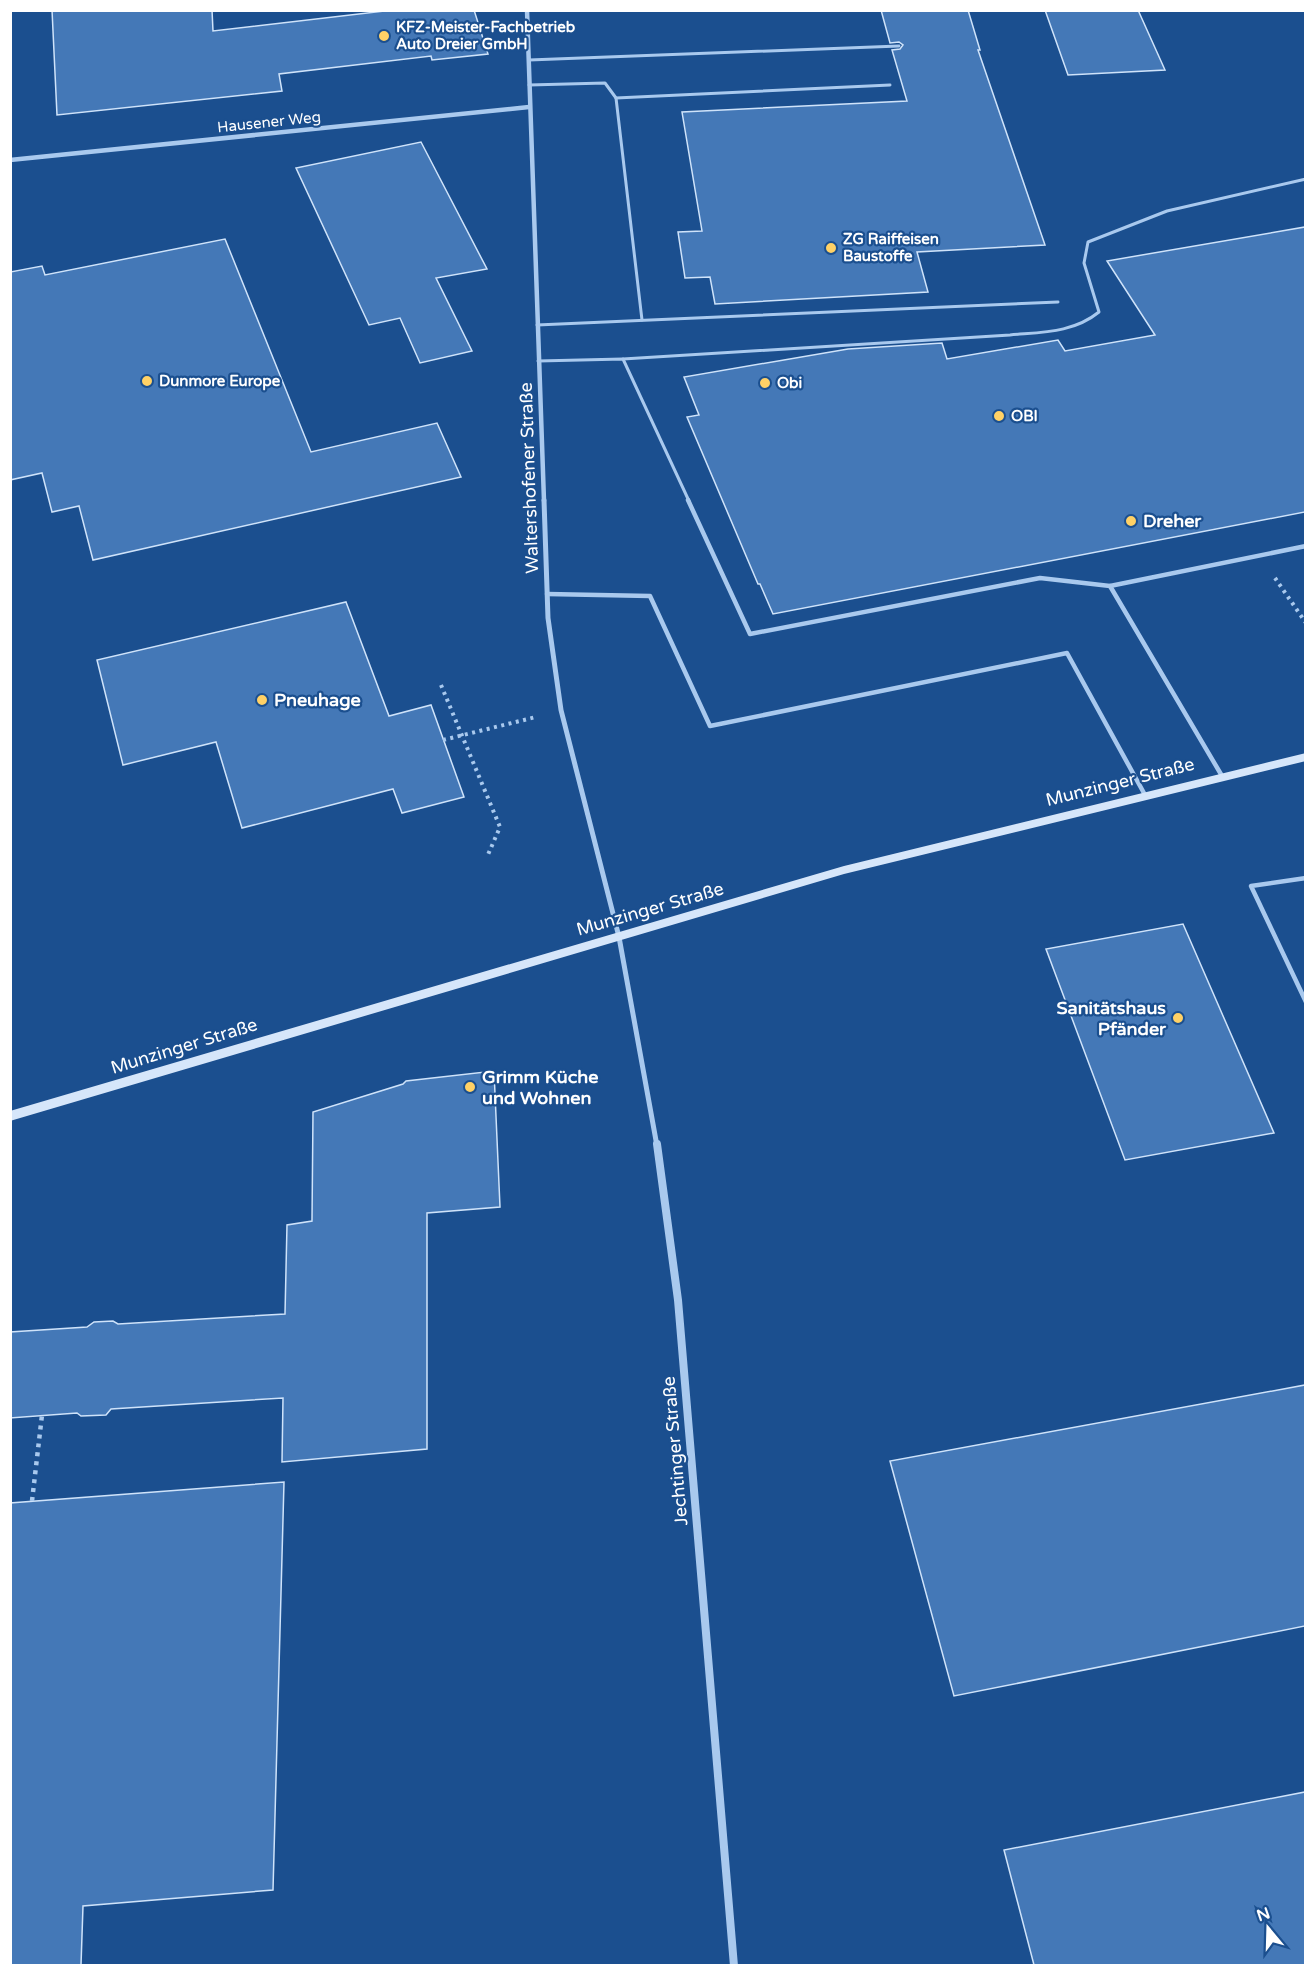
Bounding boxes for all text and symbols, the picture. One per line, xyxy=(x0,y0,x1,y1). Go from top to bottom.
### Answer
place label: KFZ-Meister-Fachbetrieb Auto Dreier GmbH xyxy=(396,18,576,53)
marker: KFZ-Meister-Fachbetrieb Auto Dreier GmbH xyxy=(377,29,391,43)
street label: Hausener Weg xyxy=(216,108,322,136)
place label: ZG Raiffeisen Baustoffe xyxy=(843,230,939,265)
marker: ZG Raiffeisen Baustoffe xyxy=(824,241,838,255)
place label: Dunmore Europe xyxy=(159,372,281,391)
marker: Dunmore Europe xyxy=(140,374,154,388)
place label: Obi xyxy=(777,374,802,392)
marker: Obi xyxy=(758,376,772,390)
street label: Waltershofener Straße xyxy=(515,382,543,574)
place label: OBI xyxy=(1011,407,1038,425)
marker: OBI xyxy=(992,409,1006,423)
place label: Dreher xyxy=(1143,510,1202,532)
marker: Dreher xyxy=(1124,514,1138,528)
place label: Pneuhage xyxy=(274,689,361,711)
marker: Pneuhage xyxy=(255,693,269,707)
street label: Munzinger Straße xyxy=(1043,753,1197,811)
street label: Munzinger Straße xyxy=(574,877,726,941)
place label: Sanitätshaus Pfänder xyxy=(1056,997,1167,1040)
marker: Sanitätshaus Pfänder xyxy=(1171,1011,1185,1025)
street label: Munzinger Straße xyxy=(108,1013,260,1079)
place label: Grimm Küche und Wohnen xyxy=(482,1066,599,1109)
marker: Grimm Küche und Wohnen xyxy=(463,1080,477,1094)
street label: Jechtinger Straße xyxy=(658,1375,692,1527)
north arrow xyxy=(1238,1898,1298,1958)
text: N xyxy=(1254,1903,1273,1926)

